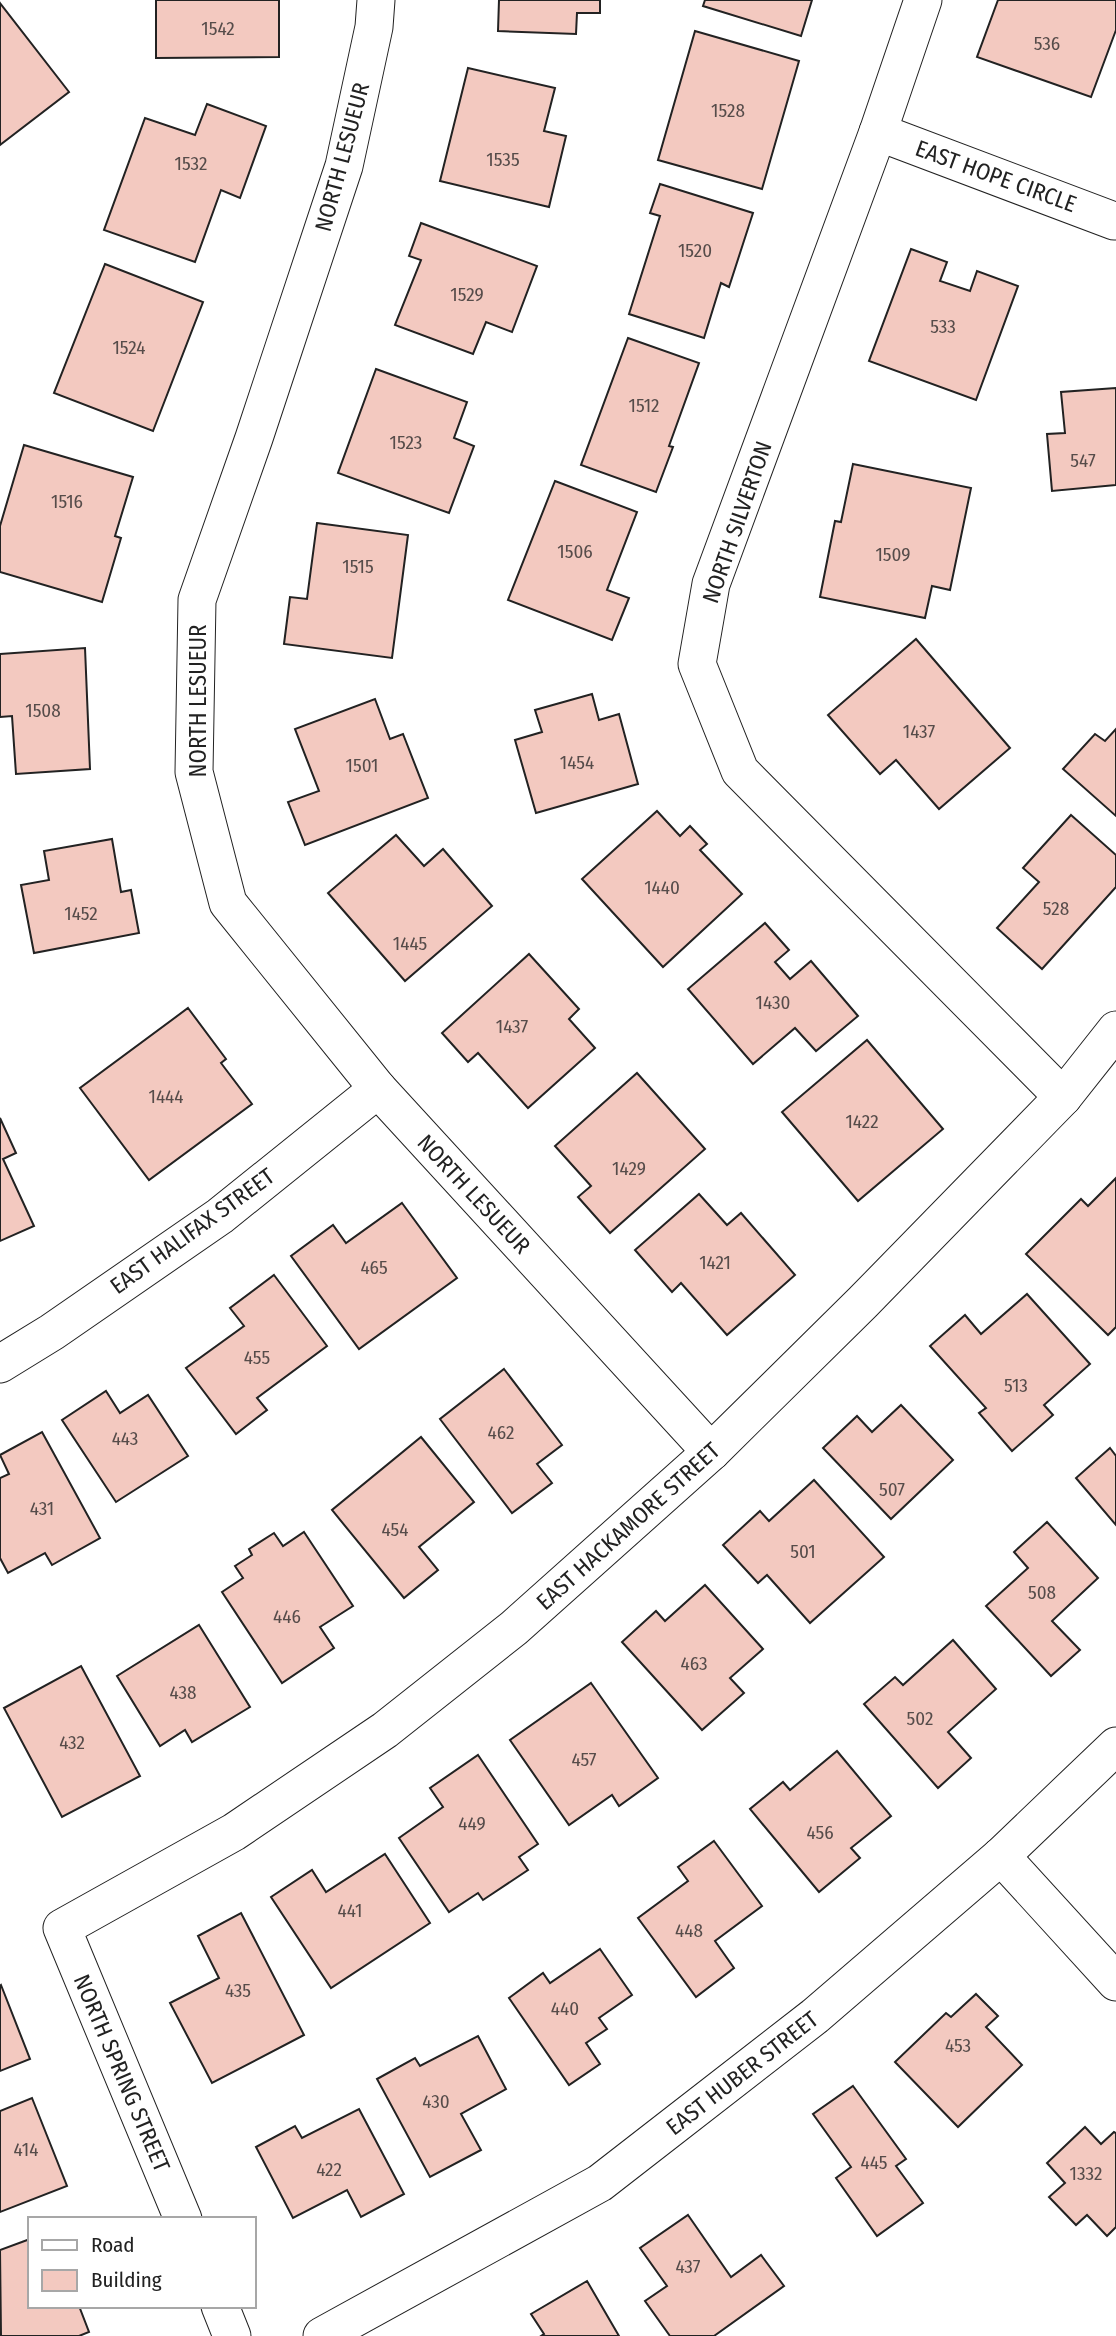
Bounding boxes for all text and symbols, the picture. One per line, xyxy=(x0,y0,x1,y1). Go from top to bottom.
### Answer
house number: 1542 xyxy=(201,17,235,40)
house number: 536 xyxy=(1034,32,1060,55)
street label: NORTH LESUEUR xyxy=(309,79,375,235)
house number: 1528 xyxy=(711,99,745,122)
street label: EAST HOPE CIRCLE xyxy=(912,134,1080,218)
house number: 1535 xyxy=(486,148,520,171)
house number: 1532 xyxy=(175,152,207,175)
house number: 1520 xyxy=(678,239,712,262)
house number: 1529 xyxy=(450,283,484,306)
house number: 533 xyxy=(930,315,956,338)
house number: 1524 xyxy=(112,336,146,359)
house number: 1512 xyxy=(629,394,660,417)
house number: 1523 xyxy=(390,431,422,454)
street label: NORTH SILVERTON xyxy=(696,437,778,607)
house number: 547 xyxy=(1070,449,1096,472)
house number: 1516 xyxy=(51,490,83,513)
house number: 1506 xyxy=(557,540,593,563)
house number: 1509 xyxy=(875,543,911,566)
house number: 1515 xyxy=(342,555,374,578)
street label: NORTH LESUEUR xyxy=(184,624,212,778)
house number: 1508 xyxy=(25,699,61,722)
house number: 1437 xyxy=(903,720,936,743)
house number: 1454 xyxy=(560,751,594,774)
house number: 1501 xyxy=(346,754,378,777)
house number: 1440 xyxy=(644,876,680,899)
house number: 528 xyxy=(1043,897,1069,920)
house number: 1452 xyxy=(64,902,98,925)
house number: 1445 xyxy=(393,932,427,955)
house number: 1430 xyxy=(756,991,790,1014)
house number: 1437 xyxy=(496,1015,529,1038)
house number: 1444 xyxy=(149,1085,184,1108)
house number: 1422 xyxy=(845,1110,879,1133)
street label: NORTH LESUEUR xyxy=(412,1129,537,1260)
house number: 1429 xyxy=(612,1157,646,1180)
street label: EAST HALIFAX STREET xyxy=(104,1162,280,1300)
house number: 1421 xyxy=(699,1251,731,1274)
house number: 465 xyxy=(360,1256,388,1279)
house number: 455 xyxy=(244,1346,270,1369)
house number: 513 xyxy=(1004,1374,1028,1397)
house number: 462 xyxy=(488,1421,514,1444)
house number: 443 xyxy=(112,1427,138,1450)
street label: EAST HACKAMORE STREET xyxy=(530,1436,726,1616)
house number: 507 xyxy=(879,1478,905,1501)
house number: 431 xyxy=(30,1497,54,1520)
house number: 454 xyxy=(382,1518,408,1541)
house number: 501 xyxy=(790,1540,816,1563)
house number: 508 xyxy=(1028,1581,1056,1604)
house number: 446 xyxy=(273,1605,301,1628)
house number: 463 xyxy=(680,1652,708,1675)
house number: 438 xyxy=(170,1681,197,1704)
house number: 502 xyxy=(907,1707,933,1730)
house number: 432 xyxy=(59,1731,85,1754)
house number: 457 xyxy=(571,1748,597,1771)
house number: 449 xyxy=(458,1812,486,1835)
house number: 456 xyxy=(806,1821,834,1844)
house number: 441 xyxy=(338,1899,362,1922)
house number: 448 xyxy=(675,1919,703,1942)
street label: NORTH SPRING STREET xyxy=(68,1970,176,2176)
house number: 435 xyxy=(225,1979,251,2002)
house number: 440 xyxy=(551,1997,579,2020)
street label: EAST HUBER STREET xyxy=(661,2005,824,2141)
house number: 453 xyxy=(945,2034,971,2057)
house number: 430 xyxy=(422,2090,450,2113)
house number: 414 xyxy=(14,2138,38,2161)
house number: 445 xyxy=(861,2151,887,2174)
house number: 422 xyxy=(316,2158,342,2181)
house number: 1332 xyxy=(1070,2162,1102,2185)
legend xyxy=(28,2217,256,2308)
text: Road xyxy=(91,2232,135,2258)
house number: 437 xyxy=(675,2255,701,2278)
text: Building xyxy=(91,2267,162,2293)

